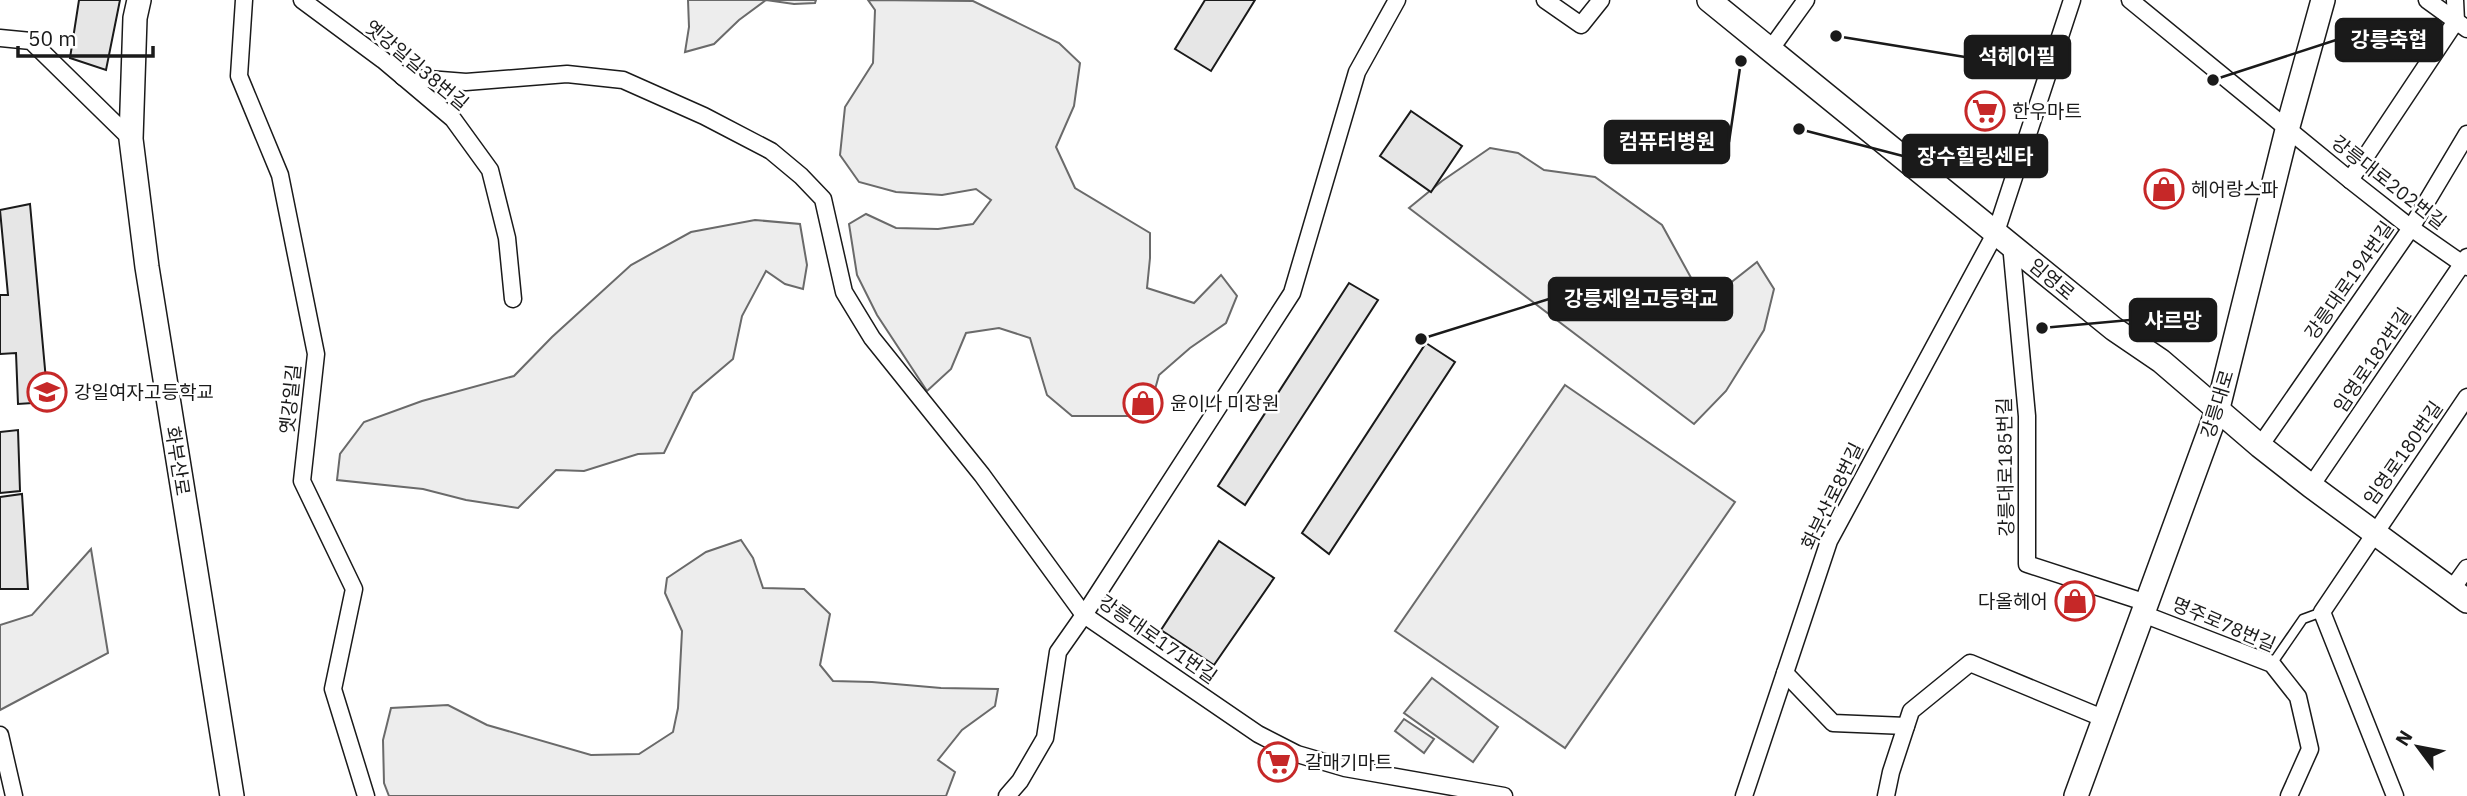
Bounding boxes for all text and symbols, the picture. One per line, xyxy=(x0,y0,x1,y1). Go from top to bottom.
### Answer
scale bar xyxy=(18,14,152,58)
street label: 옛강일길38번길 xyxy=(360,15,474,115)
callout: 강릉축협 xyxy=(2336,19,2442,61)
text: 50 m xyxy=(28,24,77,52)
text: 강릉축협 xyxy=(2350,25,2428,53)
callout: 석헤어필 xyxy=(1965,36,2070,78)
text: 석헤어필 xyxy=(1978,42,2056,70)
supermarket icon: 한우마트 xyxy=(1964,90,2006,132)
place label: 한우마트 xyxy=(2012,99,2082,123)
callout: 컴퓨터병원 xyxy=(1605,121,1729,163)
text: 컴퓨터병원 xyxy=(1619,127,1715,155)
street label: 강릉대로202번길 xyxy=(2327,130,2451,234)
callout: 장수힐링센타 xyxy=(1903,135,2047,177)
text: 장수힐링센타 xyxy=(1917,142,2034,170)
shop icon: 헤어랑스파 xyxy=(2143,168,2185,210)
place label: 헤어랑스파 xyxy=(2191,177,2278,201)
street label: 강릉대로194번길 xyxy=(2299,216,2399,344)
street label: 임영로 xyxy=(2024,253,2080,305)
callout: 강릉제일고등학교 xyxy=(1549,278,1732,320)
text: 강릉제일고등학교 xyxy=(1564,284,1718,312)
callout: 샤르망 xyxy=(2130,299,2216,341)
street label: 임영로182번길 xyxy=(2328,303,2416,417)
text: 샤르망 xyxy=(2144,306,2202,334)
street label: 옛강일길 xyxy=(274,363,306,435)
street label: 강릉대로 xyxy=(2195,367,2239,441)
school or university icon: 강일여자고등학교 xyxy=(26,371,68,413)
place label: 강일여자고등학교 xyxy=(74,380,214,404)
shop icon: 윤이나 미장원 xyxy=(1122,382,1164,424)
place label: 윤이나 미장원 xyxy=(1170,391,1279,415)
street label: 임영로180번길 xyxy=(2358,396,2448,510)
street label: 강릉대로185번길 xyxy=(1992,397,2018,537)
street label: 화부산로 xyxy=(161,425,195,497)
street label: 화부산로8번길 xyxy=(1796,438,1868,554)
shop icon: 다올헤어 xyxy=(2054,580,2096,622)
street label: 강릉대로171번길 xyxy=(1094,589,1222,689)
place label: 다올헤어 xyxy=(1978,589,2048,613)
street label: 명주로78번길 xyxy=(2169,591,2279,657)
north arrow xyxy=(2383,712,2453,782)
text: N xyxy=(2390,726,2417,750)
supermarket icon: 갈매기마트 xyxy=(1257,741,1299,783)
place label: 갈매기마트 xyxy=(1305,750,1392,774)

